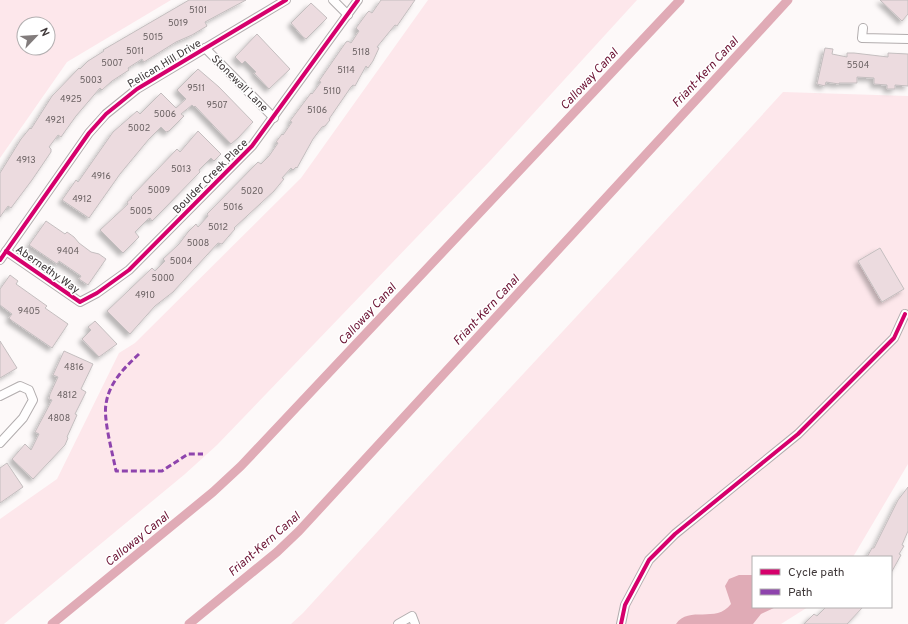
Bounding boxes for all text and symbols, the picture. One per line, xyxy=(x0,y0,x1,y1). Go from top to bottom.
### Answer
house number: 5101 xyxy=(189,5,207,16)
north arrow xyxy=(16,16,56,56)
house number: 5019 xyxy=(168,18,188,29)
text: N xyxy=(36,26,52,39)
house number: 5015 xyxy=(143,32,163,43)
water label: Friant-Kern Canal xyxy=(669,33,743,111)
street label: Pelican Hill Drive xyxy=(125,36,204,91)
water label: Calloway Canal xyxy=(557,45,623,114)
house number: 5011 xyxy=(126,46,144,57)
house number: 5118 xyxy=(352,47,370,58)
street label: Stonewall Lane xyxy=(208,52,271,115)
house number: 5007 xyxy=(101,58,123,69)
house number: 5504 xyxy=(847,60,870,71)
house number: 5114 xyxy=(337,65,355,76)
house number: 5003 xyxy=(80,75,102,86)
house number: 9511 xyxy=(187,83,205,94)
house number: 5110 xyxy=(323,86,341,97)
house number: 4925 xyxy=(60,94,82,105)
house number: 9507 xyxy=(206,100,228,111)
house number: 5106 xyxy=(307,105,327,116)
house number: 5006 xyxy=(154,109,176,120)
house number: 4921 xyxy=(45,115,65,126)
house number: 5002 xyxy=(128,123,150,134)
street label: Boulder Creek Place xyxy=(170,136,251,217)
house number: 4913 xyxy=(16,155,36,166)
house number: 5013 xyxy=(171,164,191,175)
house number: 4916 xyxy=(91,171,111,182)
house number: 5009 xyxy=(148,185,170,196)
house number: 5020 xyxy=(241,186,264,197)
house number: 4912 xyxy=(72,194,92,205)
house number: 5016 xyxy=(223,202,243,213)
house number: 5005 xyxy=(130,206,152,217)
house number: 5012 xyxy=(208,222,228,233)
house number: 5008 xyxy=(187,238,209,249)
street label: Abernethy Way xyxy=(13,243,82,297)
house number: 9404 xyxy=(57,246,80,257)
house number: 5004 xyxy=(170,256,193,267)
water label: Friant-Kern Canal xyxy=(450,271,524,349)
house number: 5000 xyxy=(152,273,175,284)
water label: Calloway Canal xyxy=(335,280,401,349)
house number: 4910 xyxy=(135,290,155,301)
house number: 9405 xyxy=(18,306,40,317)
house number: 4816 xyxy=(64,362,84,373)
house number: 4812 xyxy=(57,390,77,401)
house number: 4808 xyxy=(48,413,70,424)
water label: Calloway Canal xyxy=(102,508,174,571)
water label: Friant-Kern Canal xyxy=(225,508,305,581)
legend xyxy=(752,556,892,608)
text: Cycle path xyxy=(788,565,845,581)
text: Path xyxy=(788,585,813,601)

